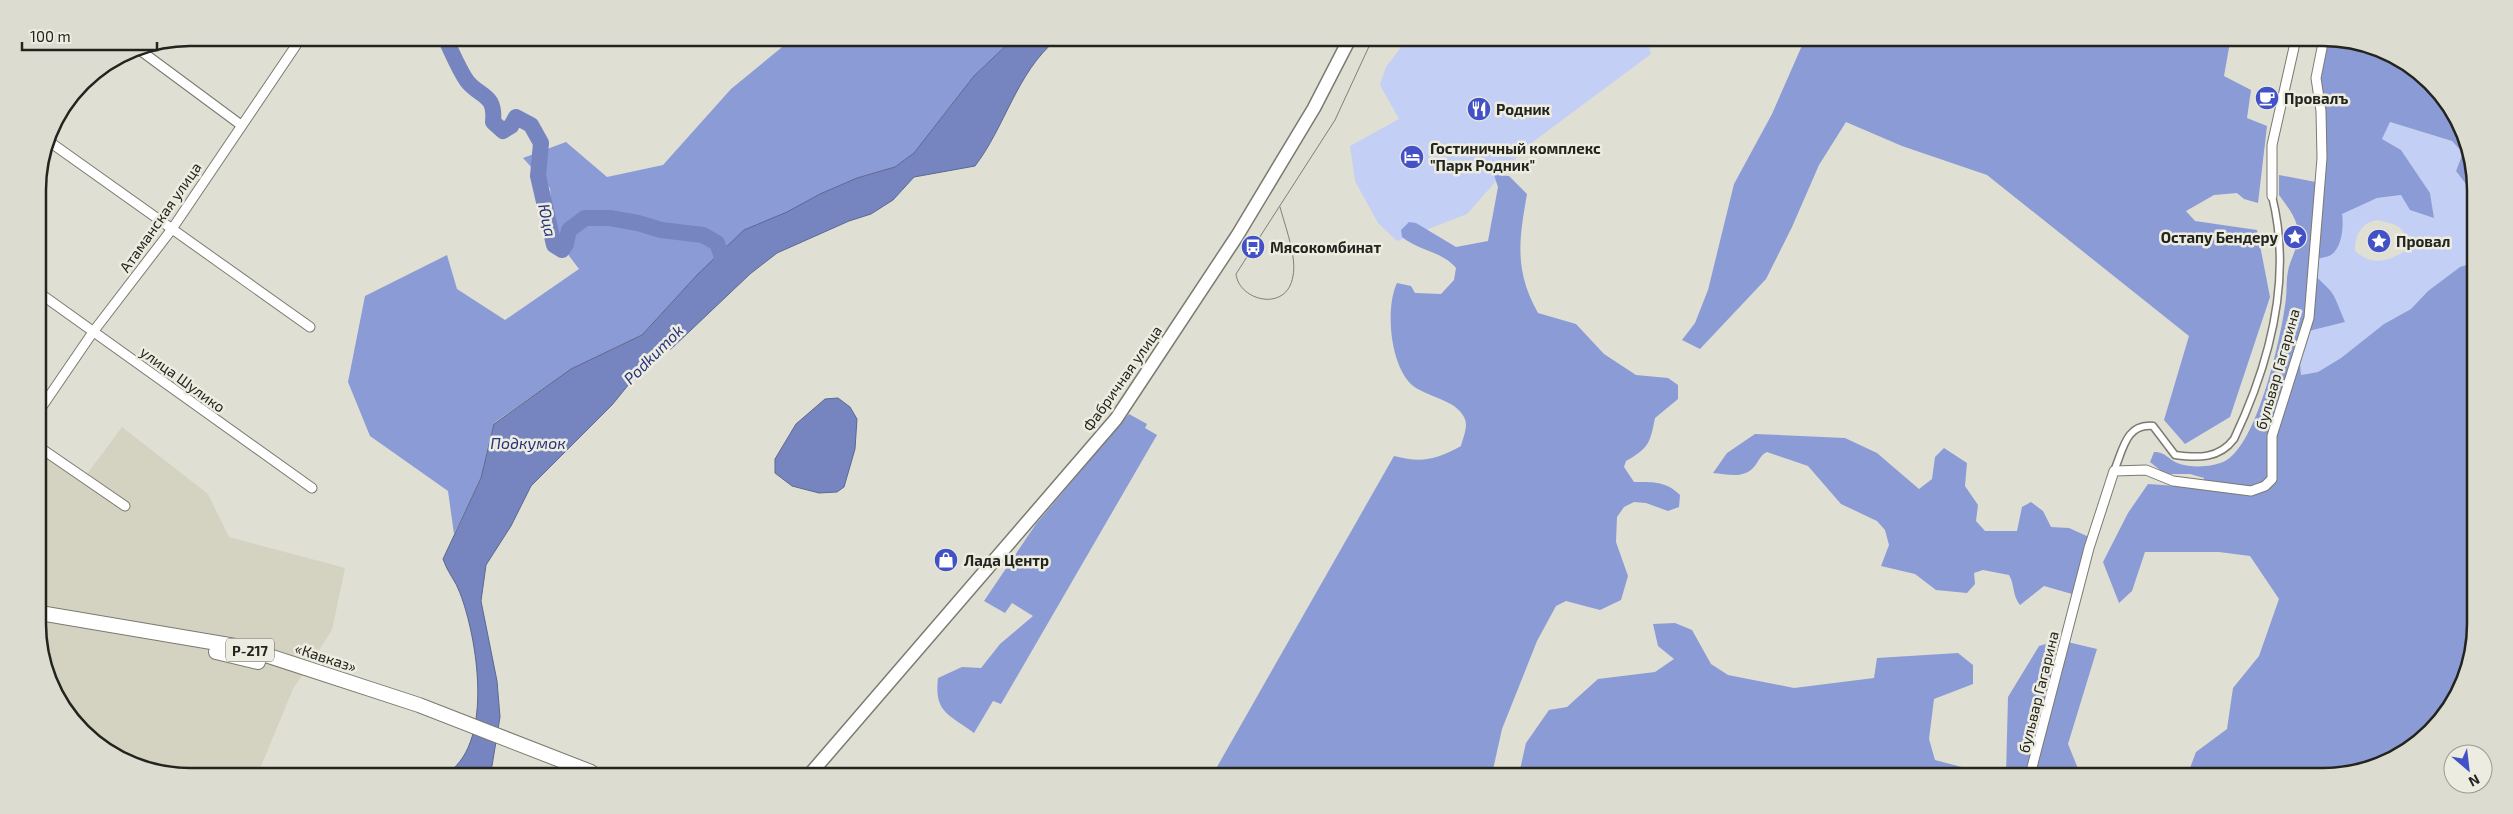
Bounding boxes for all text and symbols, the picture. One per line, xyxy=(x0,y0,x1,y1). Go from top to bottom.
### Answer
scale bar xyxy=(22,20,158,52)
text: 100 m xyxy=(30,27,71,45)
cafe icon: Провалъ xyxy=(2254,85,2280,111)
place label: Провалъ xyxy=(2284,89,2348,107)
restaurant icon: Родник xyxy=(1466,96,1492,122)
place label: Родник xyxy=(1496,100,1551,118)
place label: Гостиничный комплекс "Парк Родник" xyxy=(1430,139,1601,174)
hotel icon: Гостиничный комплекс "Парк Родник" xyxy=(1399,144,1425,170)
street label: Атаманская улица xyxy=(115,158,206,276)
water label: Юца xyxy=(535,202,561,238)
place icon: Остапу Бендеру xyxy=(2282,224,2308,250)
place label: Остапу Бендеру xyxy=(2161,228,2278,246)
place icon: Провал xyxy=(2366,228,2392,254)
place label: Провал xyxy=(2396,232,2450,250)
bus stop icon: Мясокомбинат xyxy=(1240,234,1266,260)
place label: Мясокомбинат xyxy=(1270,238,1381,256)
street label: бульвар Гагарина xyxy=(2251,306,2304,432)
water label: Podkumok xyxy=(619,320,687,388)
street label: Фабричная улица xyxy=(1079,322,1166,435)
street label: улица Шулико xyxy=(136,342,229,417)
water label: Подкумок xyxy=(490,433,566,452)
shop icon: Лада Центр xyxy=(933,547,959,573)
place label: Лада Центр xyxy=(964,551,1049,569)
street label: бульвар Гагарина xyxy=(2014,629,2063,755)
road number: Р-217 xyxy=(226,638,274,662)
street label: «Кавказ» xyxy=(293,639,359,675)
north arrow xyxy=(2443,744,2493,794)
text: N xyxy=(2466,771,2483,791)

